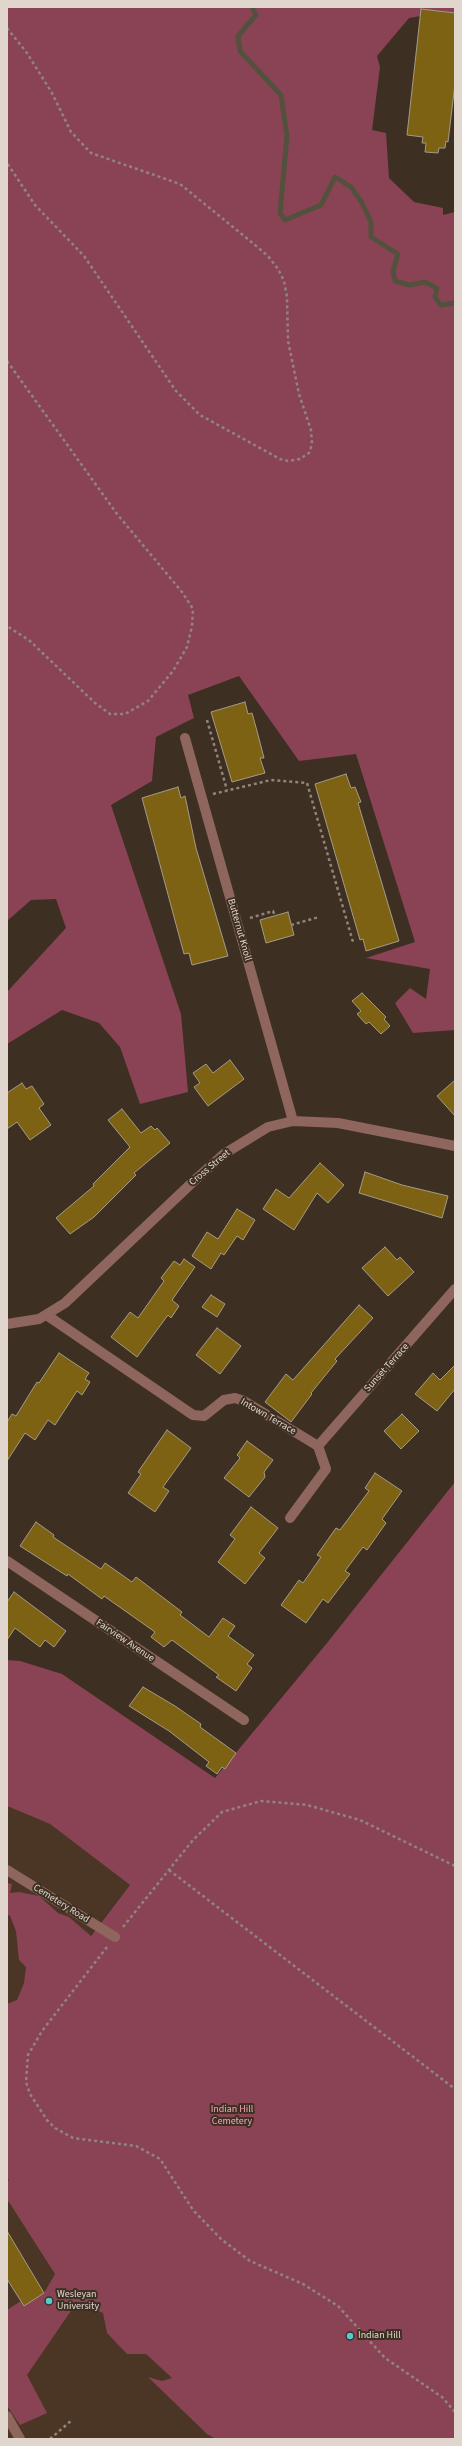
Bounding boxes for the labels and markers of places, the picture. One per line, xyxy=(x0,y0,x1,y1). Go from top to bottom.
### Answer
place label: Wesleyan University xyxy=(57,2289,99,2312)
marker: Wesleyan University xyxy=(44,2296,54,2306)
place label: Indian Hill xyxy=(358,2330,401,2342)
marker: Indian Hill xyxy=(345,2331,355,2341)

